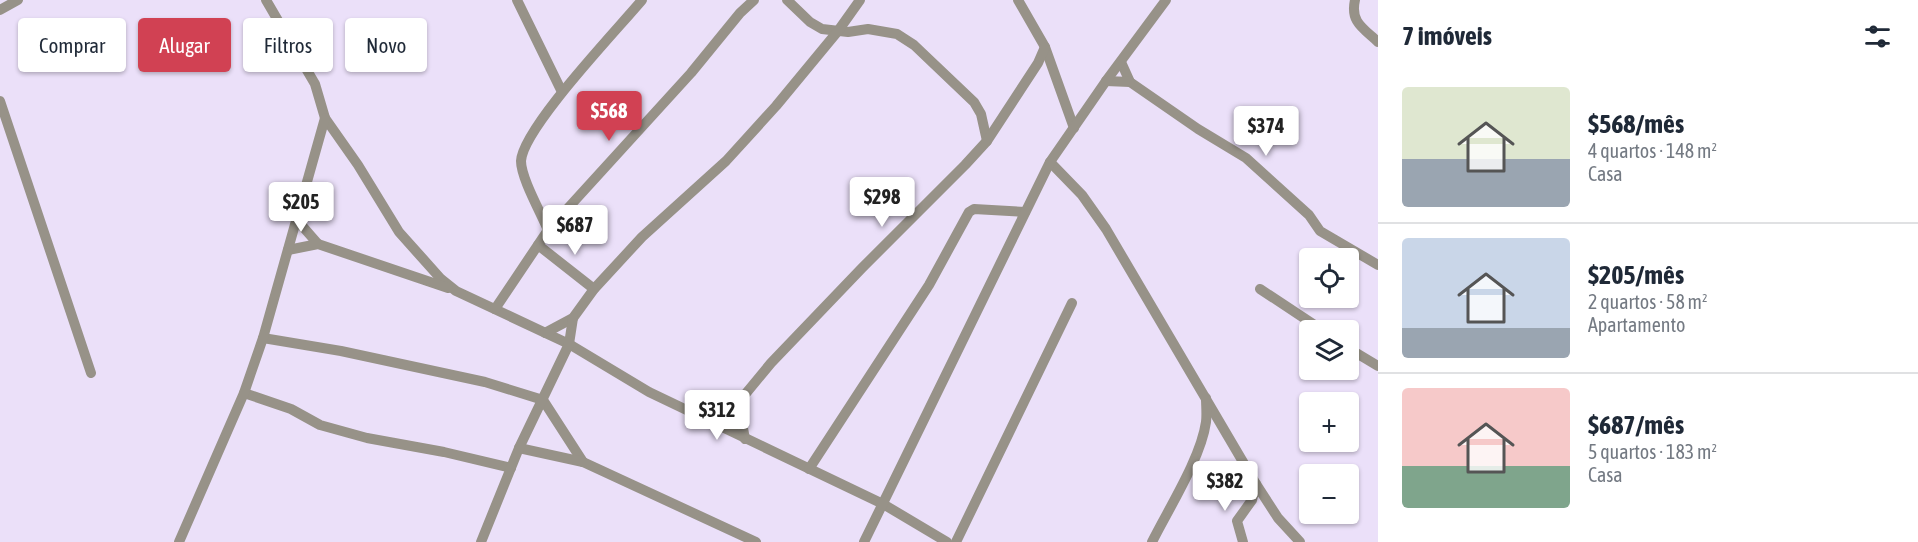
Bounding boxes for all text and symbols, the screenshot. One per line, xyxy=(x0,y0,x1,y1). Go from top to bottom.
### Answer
chip: Comprar xyxy=(18,18,126,72)
chip: Alugar xyxy=(138,18,231,72)
chip: Filtros xyxy=(243,18,333,72)
chip: Novo xyxy=(345,18,427,72)
icon: filters xyxy=(1861,20,1894,53)
text: 7 imóveis xyxy=(1402,21,1492,51)
pin: $568 xyxy=(573,91,645,142)
text: $568 xyxy=(591,99,627,122)
pin: $374 xyxy=(1230,106,1302,157)
text: $568/mês xyxy=(1588,109,1684,139)
icon: home xyxy=(1450,111,1522,183)
text: $374 xyxy=(1248,114,1284,137)
text: 4 quartos · 148 m² xyxy=(1588,139,1717,162)
text: Casa xyxy=(1588,162,1623,185)
pin: $298 xyxy=(846,177,918,228)
pin: $205 xyxy=(265,182,337,233)
text: $298 xyxy=(864,185,900,208)
text: $205 xyxy=(283,190,319,213)
pin: $687 xyxy=(539,205,611,256)
text: $687 xyxy=(557,213,593,236)
map controls xyxy=(1299,248,1359,524)
button: locate xyxy=(1299,248,1359,308)
text: $205/mês xyxy=(1588,260,1684,290)
icon: home xyxy=(1450,262,1522,334)
text: 2 quartos · 58 m² xyxy=(1588,290,1708,313)
text: Apartamento xyxy=(1588,313,1685,336)
button: layers xyxy=(1299,320,1359,380)
pin: $312 xyxy=(681,390,753,441)
button: + xyxy=(1299,392,1359,452)
text: $312 xyxy=(699,398,735,421)
text: $687/mês xyxy=(1588,410,1684,440)
icon: home xyxy=(1450,412,1522,484)
text: 5 quartos · 183 m² xyxy=(1588,440,1717,463)
pin: $382 xyxy=(1189,461,1261,512)
text: Casa xyxy=(1588,463,1623,486)
button: − xyxy=(1299,464,1359,524)
text: $382 xyxy=(1207,469,1243,492)

